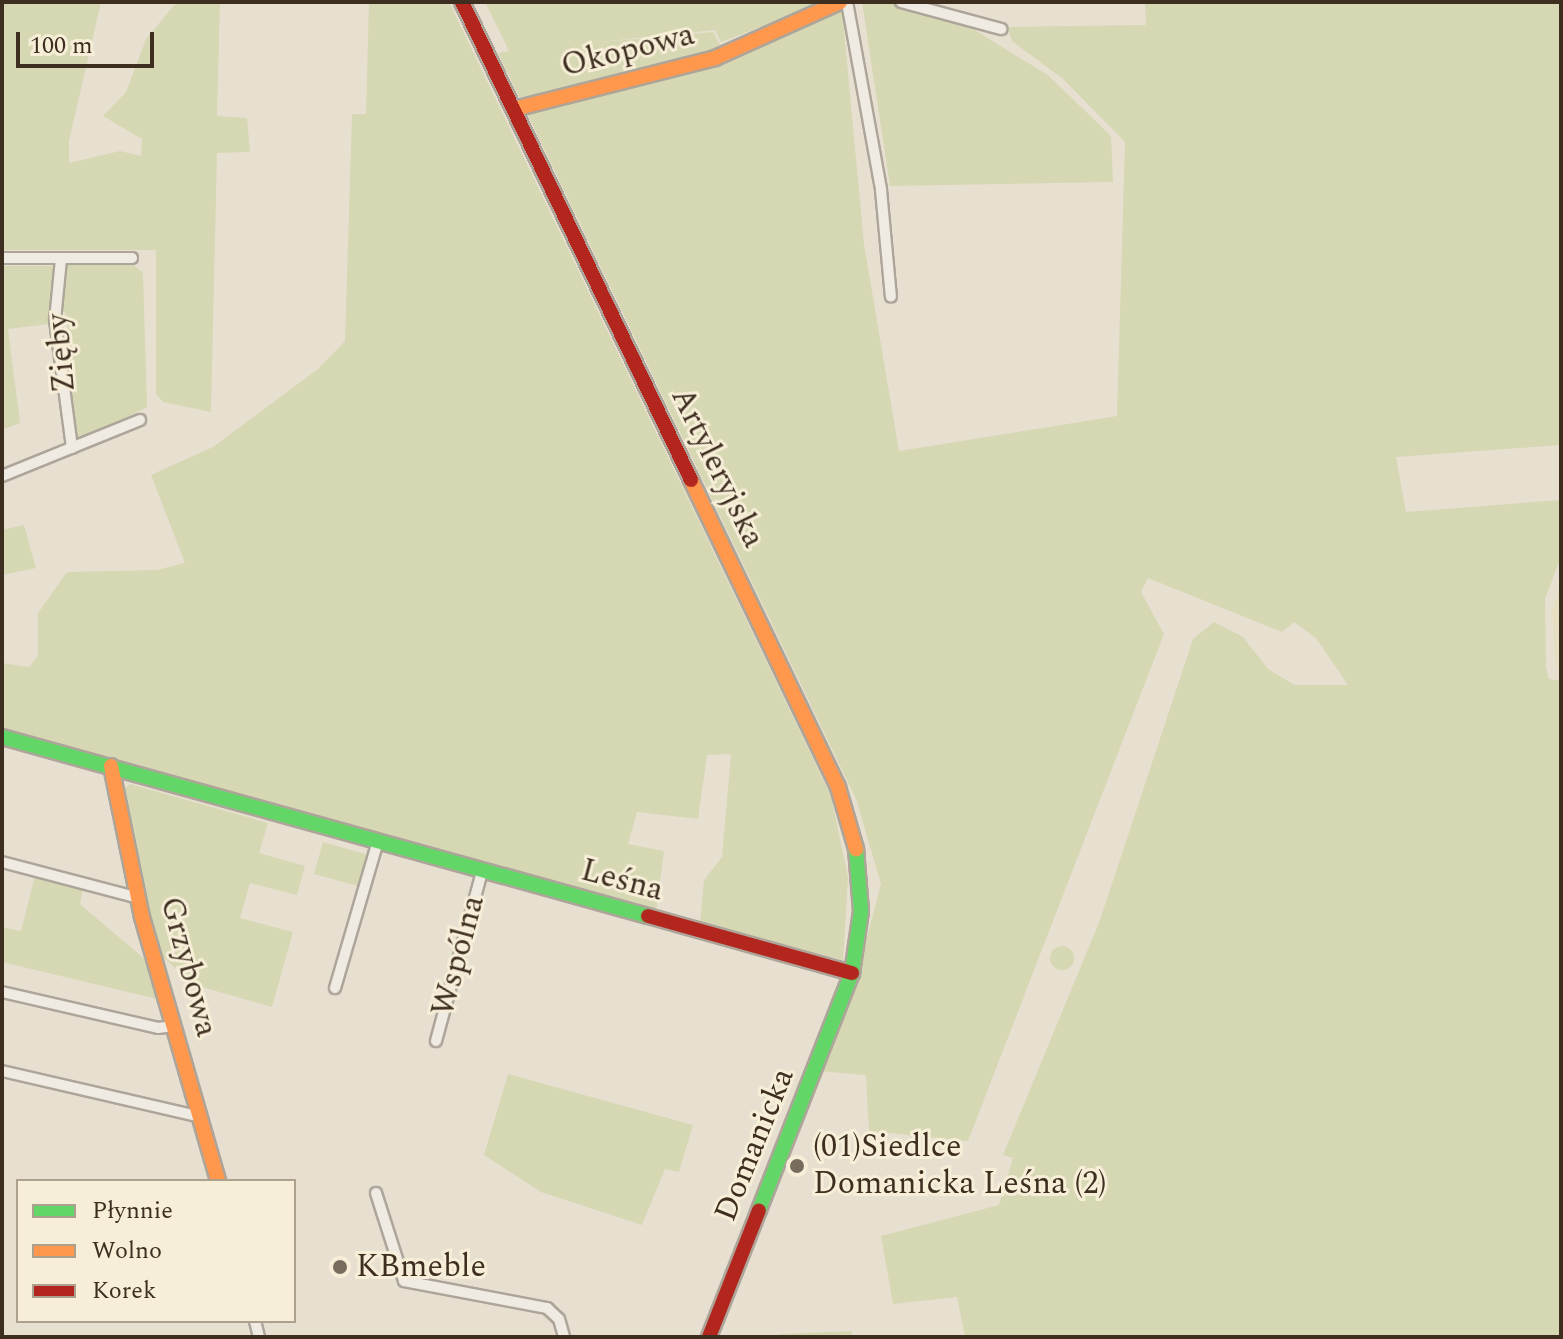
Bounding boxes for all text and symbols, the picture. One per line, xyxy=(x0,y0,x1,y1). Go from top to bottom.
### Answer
scale bar xyxy=(20,16,158,66)
street label: Okopowa xyxy=(558,16,698,86)
text: 100 m xyxy=(30,28,93,64)
street label: Zięby xyxy=(39,312,85,394)
street label: Artyleryjska xyxy=(662,382,772,554)
street label: Leśna xyxy=(577,852,667,910)
street label: Wspólna xyxy=(424,891,494,1021)
street label: Grzybowa xyxy=(151,893,225,1041)
street label: Domanicka xyxy=(707,1063,803,1227)
place label: (01)Siedlce Domanicka Leśna (2) xyxy=(813,1129,1107,1204)
marker: (01)Siedlce Domanicka Leśna (2) xyxy=(788,1157,806,1175)
legend xyxy=(16,1179,296,1323)
text: Płynnie xyxy=(92,1193,173,1229)
text: Wolno xyxy=(92,1233,162,1269)
place label: KBmeble xyxy=(356,1248,486,1286)
marker: KBmeble xyxy=(331,1258,349,1276)
text: Korek xyxy=(92,1273,156,1309)

